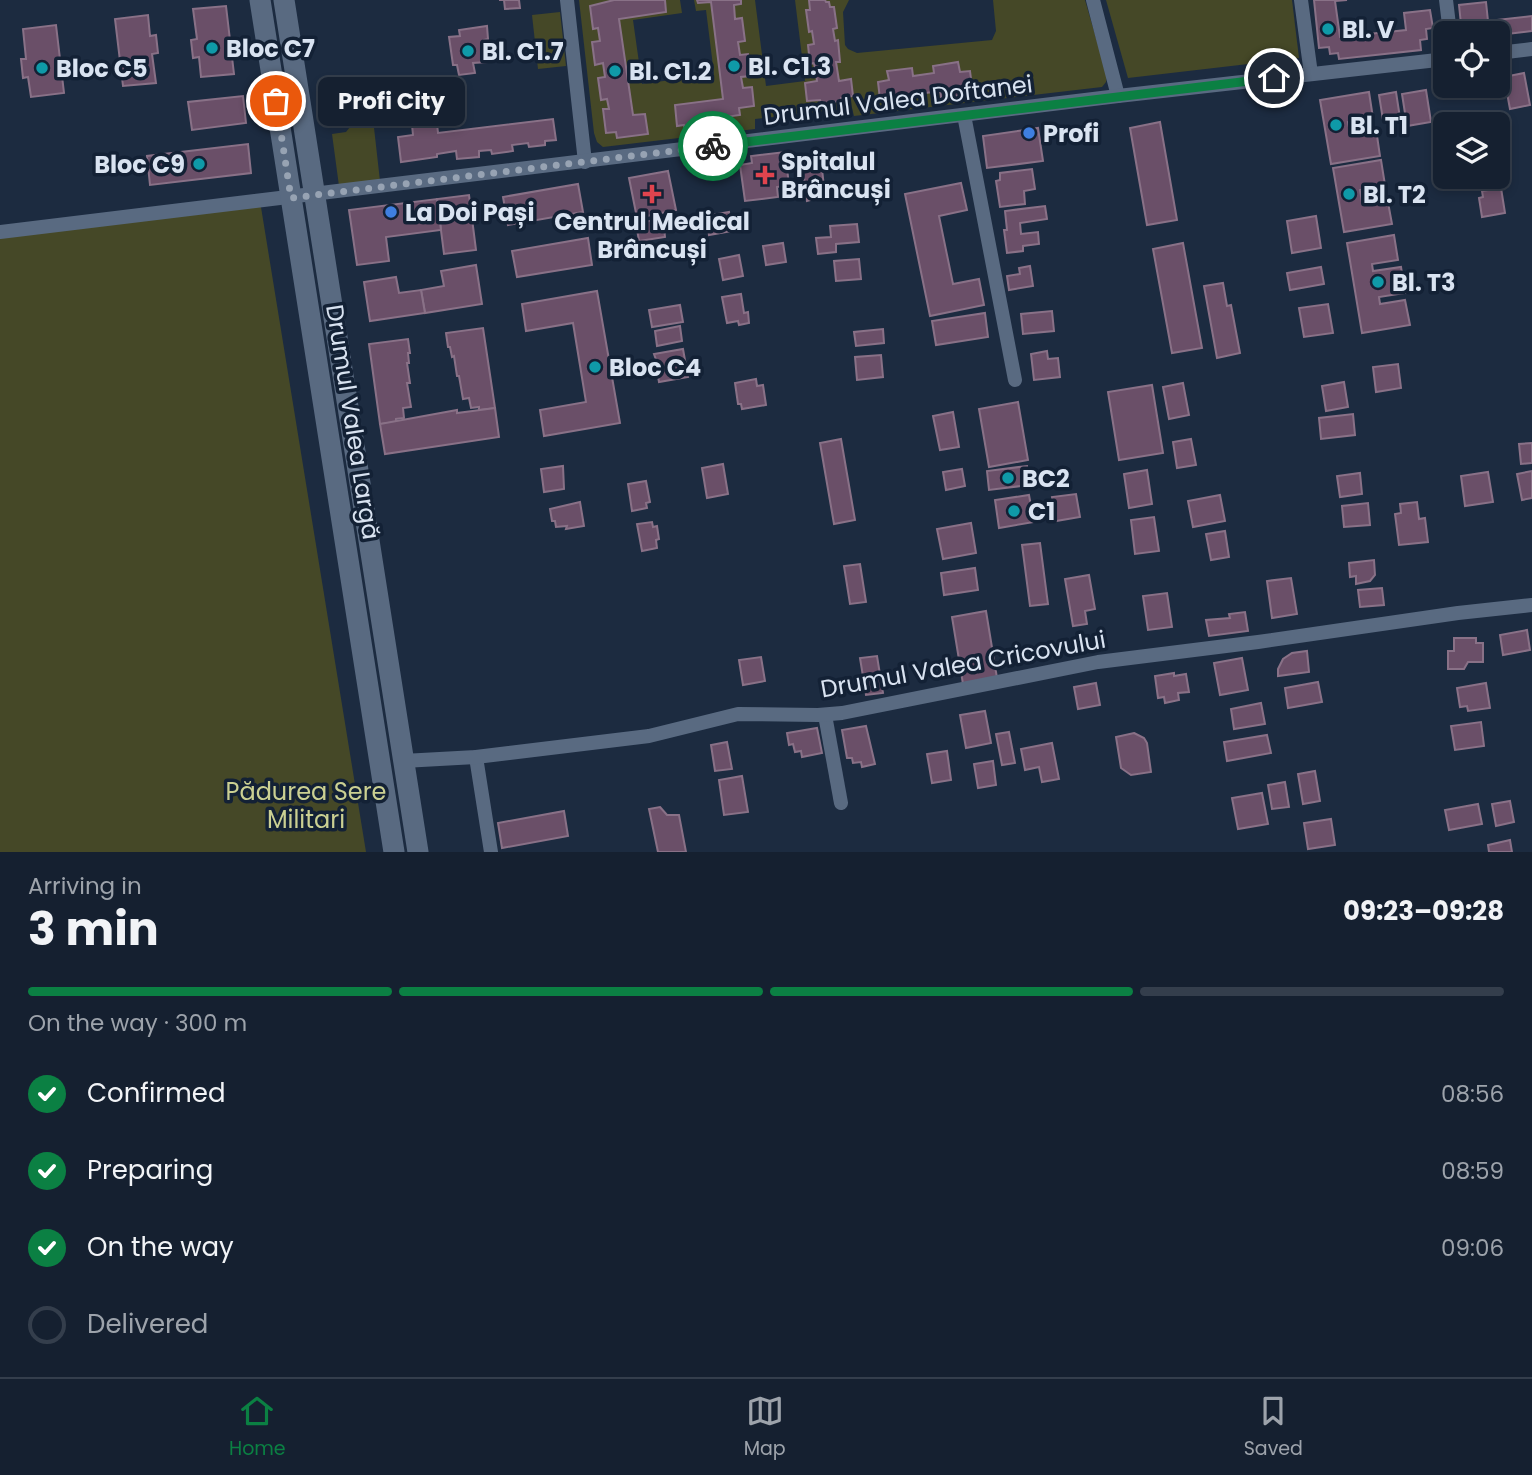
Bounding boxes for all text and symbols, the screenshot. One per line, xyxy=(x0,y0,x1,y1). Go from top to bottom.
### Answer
place label: Bl. V xyxy=(1342,13,1395,46)
marker: Bl. V xyxy=(1320,21,1336,37)
map controls xyxy=(1433,21,1510,189)
button: locate xyxy=(1433,21,1510,98)
place label: Bloc C7 xyxy=(226,32,315,65)
place label: Bl. C1.7 xyxy=(482,35,564,68)
marker: Bloc C7 xyxy=(204,40,220,56)
marker: Bl. C1.7 xyxy=(460,43,476,59)
pin xyxy=(1244,48,1304,108)
place label: Bl. C1.3 xyxy=(748,50,831,83)
place label: Bloc C5 xyxy=(56,52,148,85)
place label: Bl. C1.2 xyxy=(629,55,712,88)
marker: Bl. C1.3 xyxy=(726,58,742,74)
icon: home xyxy=(1255,59,1293,97)
marker: Bloc C5 xyxy=(34,60,50,76)
marker: Bl. C1.2 xyxy=(607,63,623,79)
street label: Drumul Valea Doftanei xyxy=(762,67,1034,133)
pin xyxy=(246,71,306,131)
callout: Profi City xyxy=(318,76,465,126)
icon: bag xyxy=(257,82,295,120)
text: Profi City xyxy=(338,85,445,117)
place label: Bl. T1 xyxy=(1350,109,1408,142)
courier xyxy=(678,111,748,181)
button: layers xyxy=(1433,112,1510,189)
place label: Profi xyxy=(1043,117,1099,150)
marker: Bl. T1 xyxy=(1328,117,1344,133)
marker: Profi xyxy=(1021,125,1037,141)
icon: bike xyxy=(694,127,732,165)
place label: Spitalul Brâncuși xyxy=(781,145,891,206)
place label: Bloc C9 xyxy=(94,148,185,181)
marker: Bloc C9 xyxy=(191,156,207,172)
marker: Spitalul Brâncuși xyxy=(755,165,775,185)
place label: Bl. T2 xyxy=(1363,178,1426,211)
marker: Centrul Medical Brâncuși xyxy=(642,184,662,204)
marker: Bl. T2 xyxy=(1341,186,1357,202)
place label: La Doi Pași xyxy=(405,196,534,229)
marker: La Doi Pași xyxy=(383,204,399,220)
place label: Centrul Medical Brâncuși xyxy=(554,205,750,266)
place label: Bl. T3 xyxy=(1392,266,1455,299)
marker: Bl. T3 xyxy=(1370,274,1386,290)
street label: Drumul Valea Largă xyxy=(318,302,388,542)
place label: Bloc C4 xyxy=(609,351,701,384)
marker: Bloc C4 xyxy=(587,359,603,375)
place label: BC2 xyxy=(1022,462,1070,495)
marker: BC2 xyxy=(1000,470,1016,486)
place label: C1 xyxy=(1028,495,1055,528)
marker: C1 xyxy=(1006,503,1022,519)
street label: Drumul Valea Cricovului xyxy=(818,623,1108,705)
park label: Pădurea Sere Militari xyxy=(226,775,386,836)
text: Arriving in xyxy=(28,870,142,902)
text: 09:23–09:28 xyxy=(1343,893,1504,929)
text: 3 min xyxy=(28,897,159,961)
text: On the way · 300 m xyxy=(28,1007,247,1039)
icon: check xyxy=(28,1075,66,1113)
text: Confirmed xyxy=(87,1075,225,1111)
text: 08:56 xyxy=(1441,1078,1504,1110)
icon: check xyxy=(28,1152,66,1190)
text: Preparing xyxy=(87,1152,213,1188)
text: 08:59 xyxy=(1441,1155,1504,1187)
icon: check xyxy=(28,1229,66,1267)
text: On the way xyxy=(87,1229,234,1265)
text: 09:06 xyxy=(1441,1232,1504,1264)
text: Delivered xyxy=(87,1306,208,1342)
tab: Home xyxy=(229,1392,286,1463)
tab: Map xyxy=(744,1392,786,1463)
tab: Saved xyxy=(1244,1392,1303,1463)

